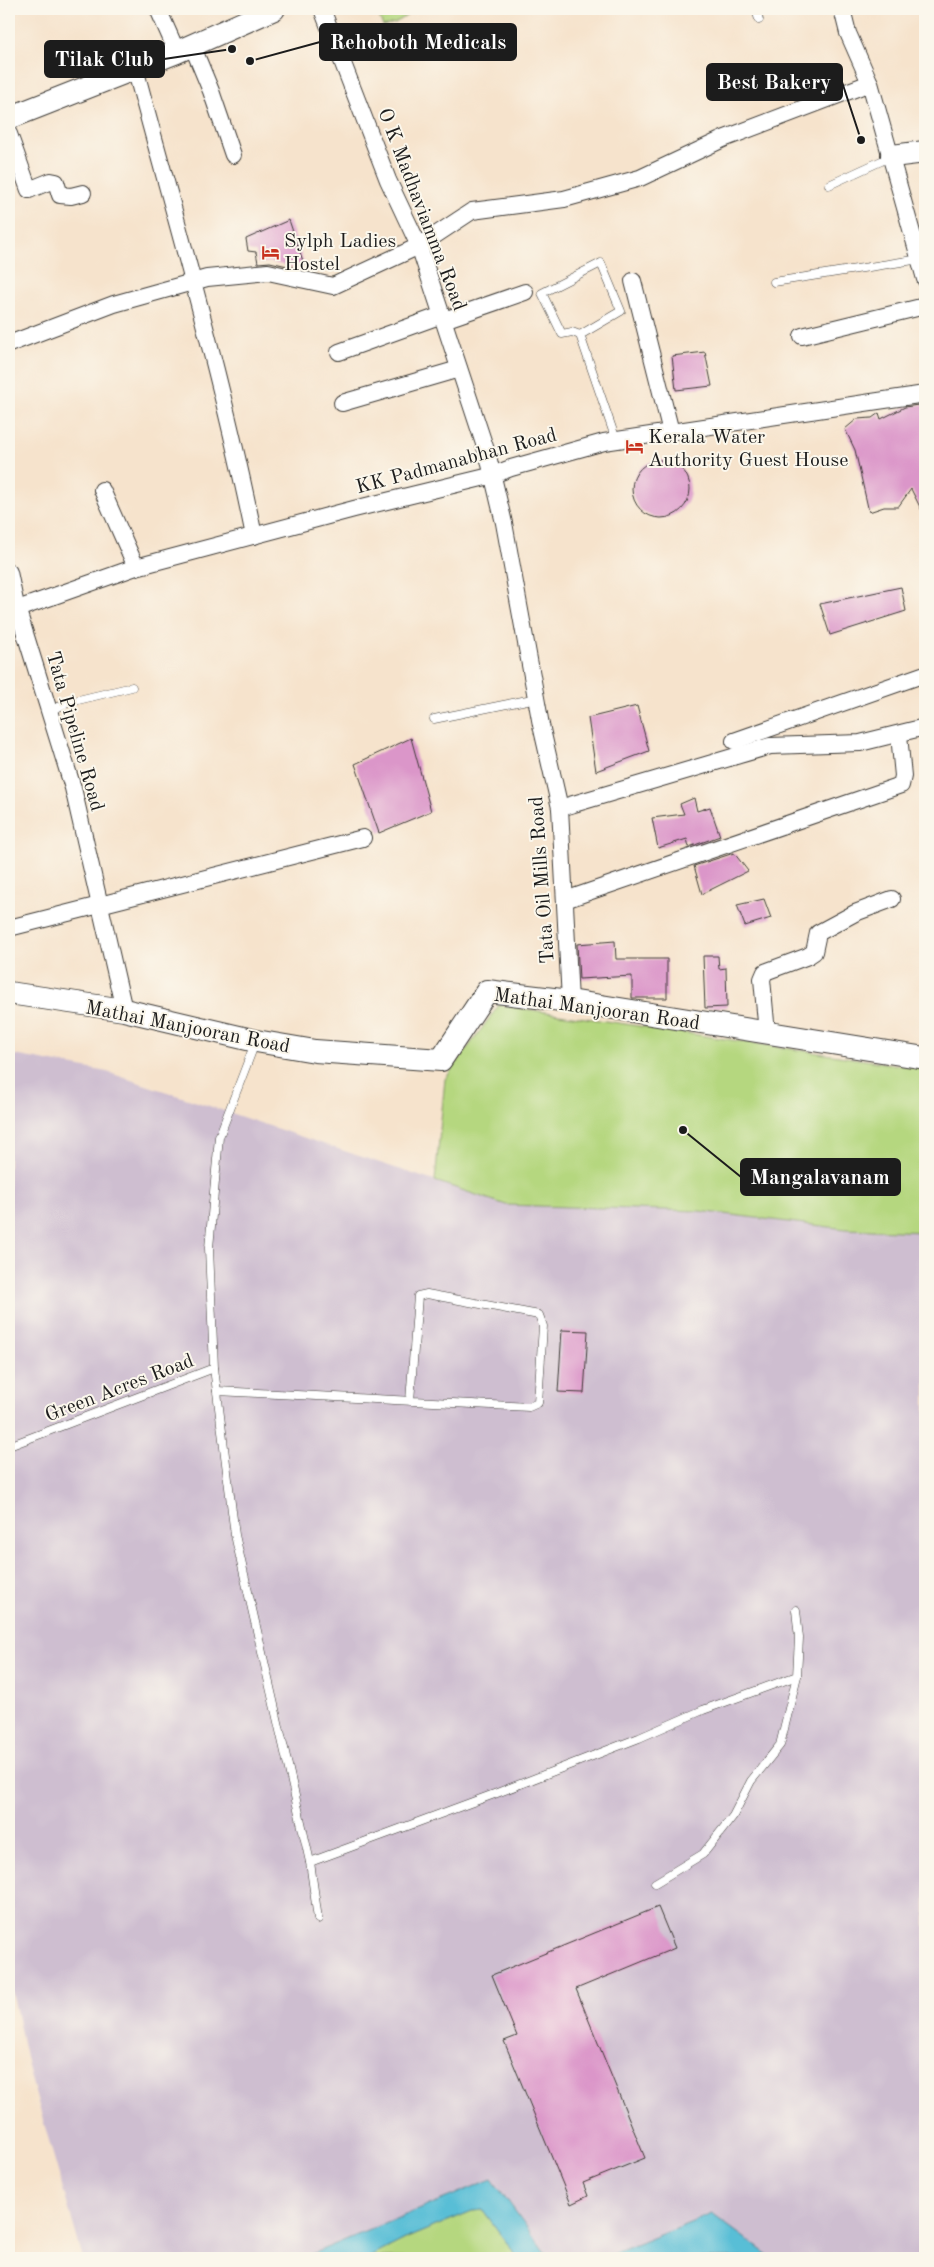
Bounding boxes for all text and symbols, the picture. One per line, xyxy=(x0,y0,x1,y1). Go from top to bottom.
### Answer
callout: Rehoboth Medicals xyxy=(320,24,516,60)
text: Rehoboth Medicals xyxy=(330,33,506,54)
callout: Tilak Club xyxy=(45,41,164,77)
text: Tilak Club xyxy=(55,50,154,71)
callout: Best Bakery xyxy=(707,64,842,100)
text: Best Bakery xyxy=(717,73,831,94)
street label: O K Madhaviamma Road xyxy=(373,106,469,314)
place label: Sylph Ladies Hostel xyxy=(284,232,396,275)
hotel icon: Sylph Ladies Hostel xyxy=(260,242,280,262)
street label: KK Padmanabhan Road xyxy=(354,425,559,498)
place label: Kerala Water Authority Guest House xyxy=(648,428,848,471)
hotel icon: Kerala Water Authority Guest House xyxy=(624,437,644,457)
street label: Tata Pipeline Road xyxy=(42,649,106,814)
street label: Tata Oil Mills Road xyxy=(527,795,559,964)
street label: Mathai Manjooran Road xyxy=(492,986,701,1034)
street label: Mathai Manjooran Road xyxy=(84,998,292,1058)
callout: Mangalavanam xyxy=(741,1159,900,1195)
text: Mangalavanam xyxy=(750,1168,890,1189)
street label: Green Acres Road xyxy=(43,1351,197,1426)

